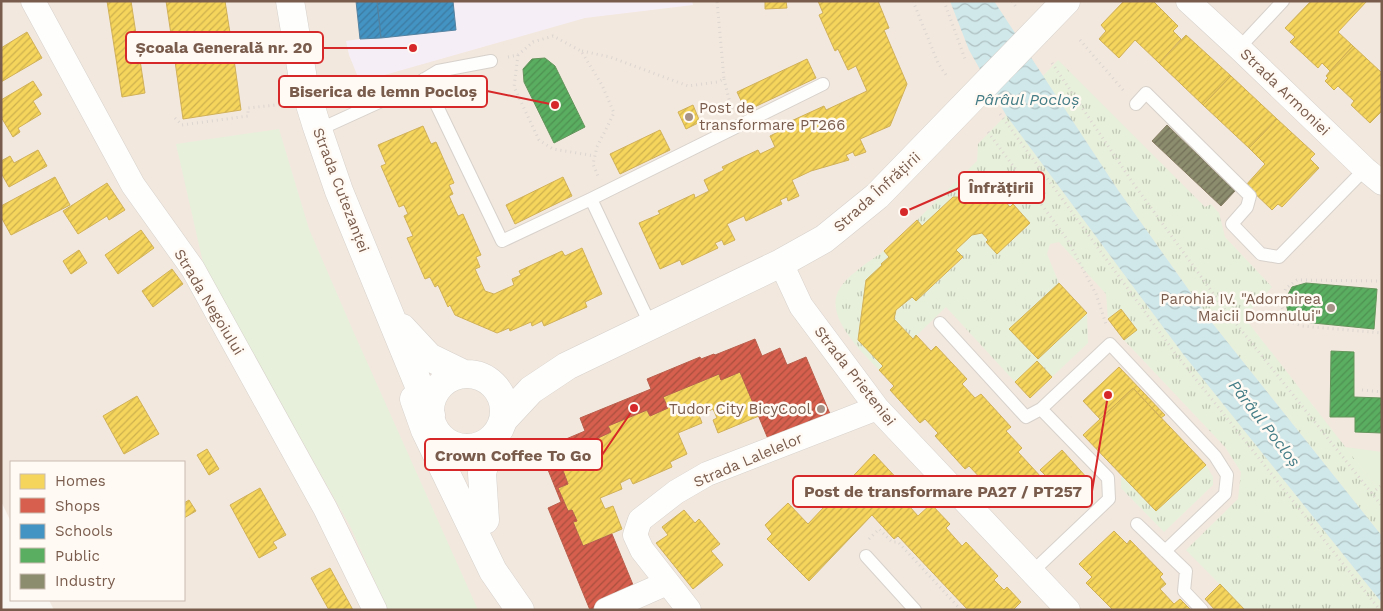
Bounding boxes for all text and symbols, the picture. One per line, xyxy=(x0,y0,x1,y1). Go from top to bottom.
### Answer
callout: Școala Generală nr. 20 xyxy=(126,32,323,63)
text: Școala Generală nr. 20 xyxy=(136,38,313,57)
street label: Strada Armoniei xyxy=(1236,45,1334,139)
callout: Biserica de lemn Pocloș xyxy=(279,76,487,107)
text: Biserica de lemn Pocloș xyxy=(289,82,477,101)
water label: Pârâul Pocloș xyxy=(975,90,1079,109)
place label: Post de transformare PT266 xyxy=(699,99,845,134)
marker: Post de transformare PT266 xyxy=(683,111,695,123)
street label: Strada Cutezanței xyxy=(309,125,373,255)
street label: Strada Înfrățirii xyxy=(830,148,924,236)
callout: Înfrățirii xyxy=(959,172,1044,203)
text: Înfrățirii xyxy=(967,178,1034,197)
street label: Strada Negoiului xyxy=(170,246,248,358)
place label: Parohia IV. "Adormirea Maicii Domnului" xyxy=(1160,290,1322,325)
marker: Parohia IV. "Adormirea Maicii Domnului" xyxy=(1325,302,1337,314)
street label: Strada Prieteniei xyxy=(810,323,900,429)
water label: Pârâul Pocloș xyxy=(1225,376,1304,470)
place label: Tudor City BicyCool xyxy=(669,400,811,418)
marker: Tudor City BicyCool xyxy=(815,403,827,415)
street label: Strada Lalelelor xyxy=(691,429,805,491)
callout: Crown Coffee To Go xyxy=(425,439,602,470)
text: Crown Coffee To Go xyxy=(435,446,592,465)
legend xyxy=(10,461,185,601)
text: Homes xyxy=(55,472,106,490)
callout: Post de transformare PA27 / PT257 xyxy=(793,476,1092,507)
text: Post de transformare PA27 / PT257 xyxy=(804,482,1082,501)
text: Shops xyxy=(55,497,100,515)
text: Schools xyxy=(55,522,113,540)
text: Public xyxy=(55,547,100,565)
text: Industry xyxy=(55,572,116,590)

